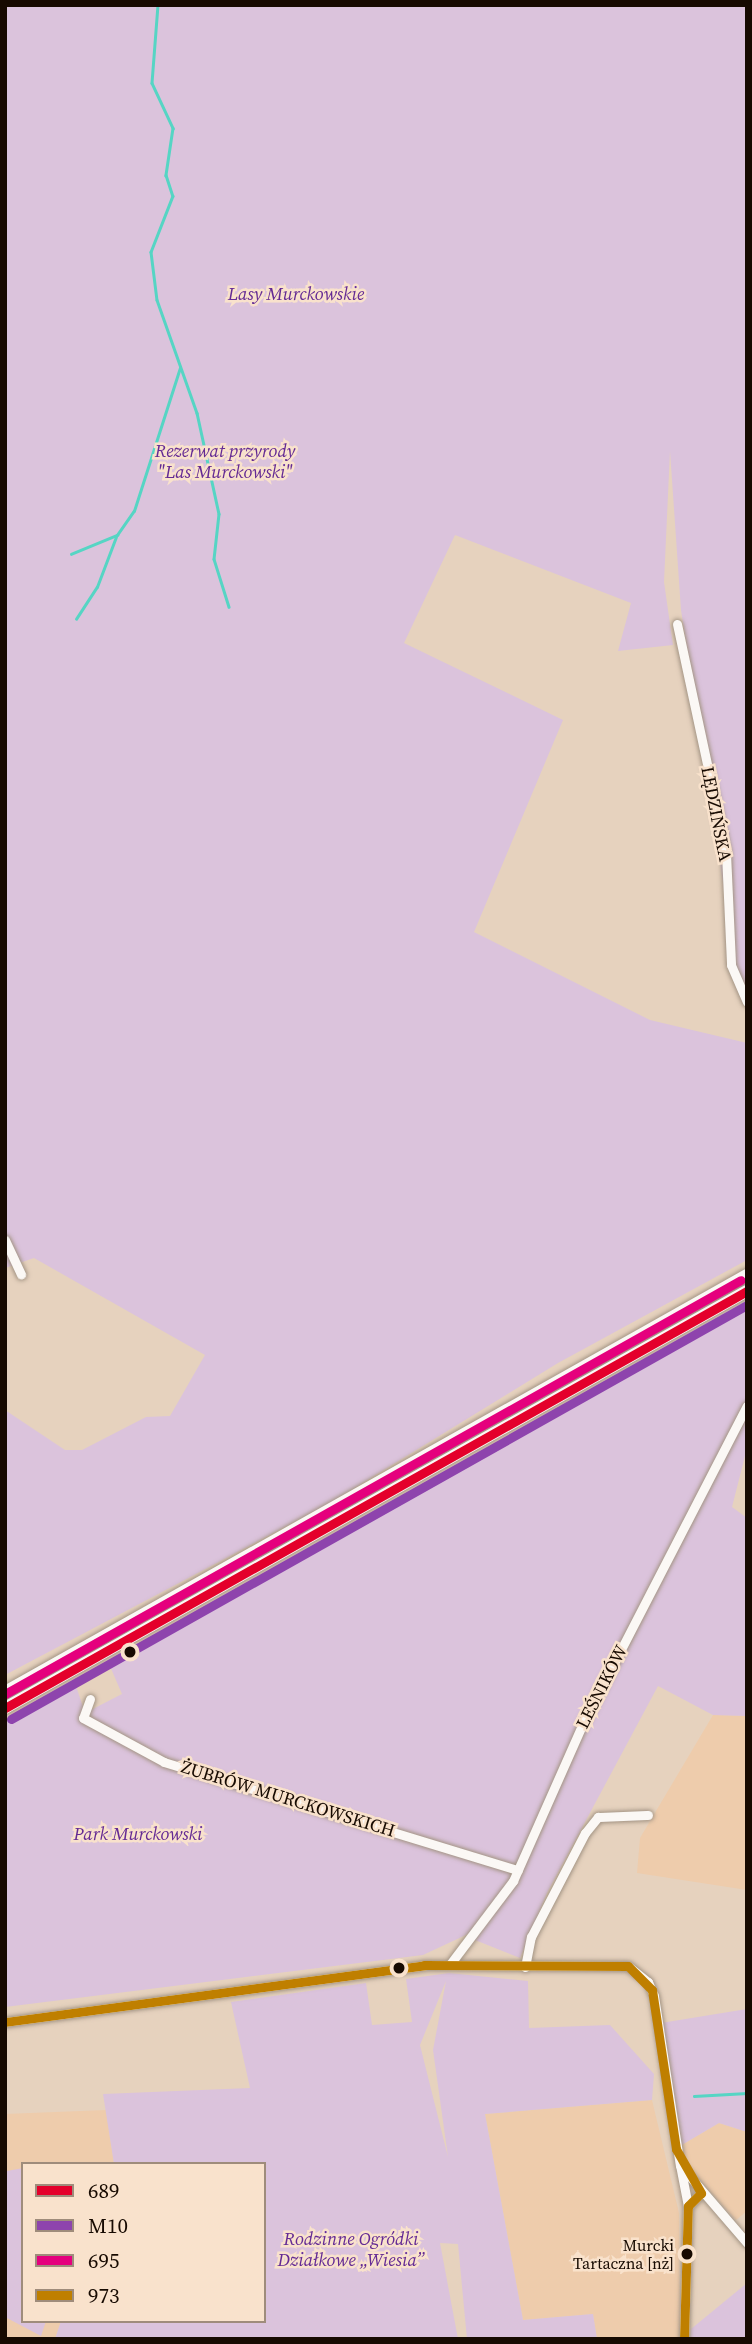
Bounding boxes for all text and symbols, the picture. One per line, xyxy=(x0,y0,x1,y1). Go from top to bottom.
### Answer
park label: Lasy Murckowskie xyxy=(228,283,364,305)
park label: Rezerwat przyrody "Las Murckowski" xyxy=(155,441,295,484)
street label: LĘDZIŃSKA xyxy=(696,764,736,864)
street label: LEŚNIKÓW xyxy=(572,1642,632,1732)
unlabelled marker xyxy=(123,1645,137,1659)
street label: ŻUBRÓW MURCKOWSKICH xyxy=(178,1756,398,1842)
park label: Park Murckowski xyxy=(73,1823,203,1845)
unlabelled marker xyxy=(392,1961,406,1975)
legend xyxy=(21,2162,266,2323)
text: 689 xyxy=(88,2176,120,2205)
text: M10 xyxy=(88,2211,128,2240)
park label: Rodzinne Ogródki Działkowe „Wiesia” xyxy=(277,2229,425,2272)
place label: Murcki Tartaczna [nż] xyxy=(573,2235,674,2273)
text: 695 xyxy=(88,2246,120,2275)
marker: Murcki Tartaczna [nż] xyxy=(680,2247,694,2261)
text: 973 xyxy=(88,2281,120,2310)

